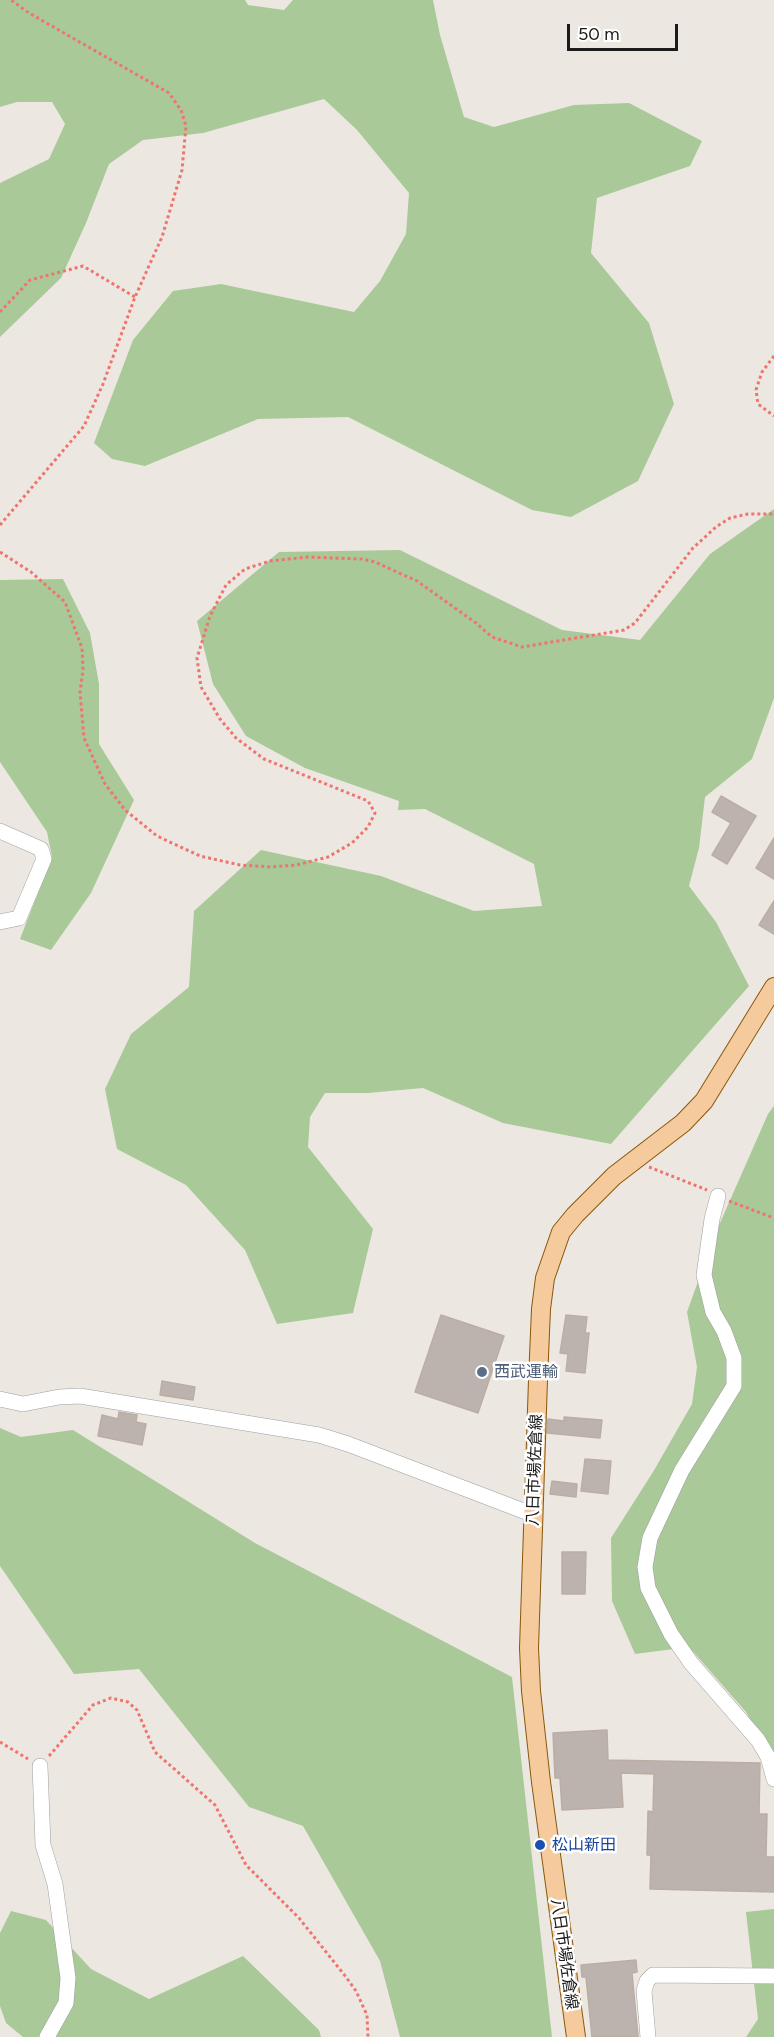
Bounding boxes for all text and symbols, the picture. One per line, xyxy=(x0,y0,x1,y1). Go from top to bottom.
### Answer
scale bar xyxy=(570,12,681,50)
text: 50 m xyxy=(578,23,620,45)
place label: 西武運輸 xyxy=(494,1362,558,1382)
marker: 西武運輸 xyxy=(475,1365,489,1379)
street label: 八日市場佐倉線 xyxy=(523,1414,547,1526)
place label: 松山新田 xyxy=(552,1835,616,1855)
marker: 松山新田 xyxy=(533,1838,547,1852)
street label: 八日市場佐倉線 xyxy=(547,1897,581,2011)

